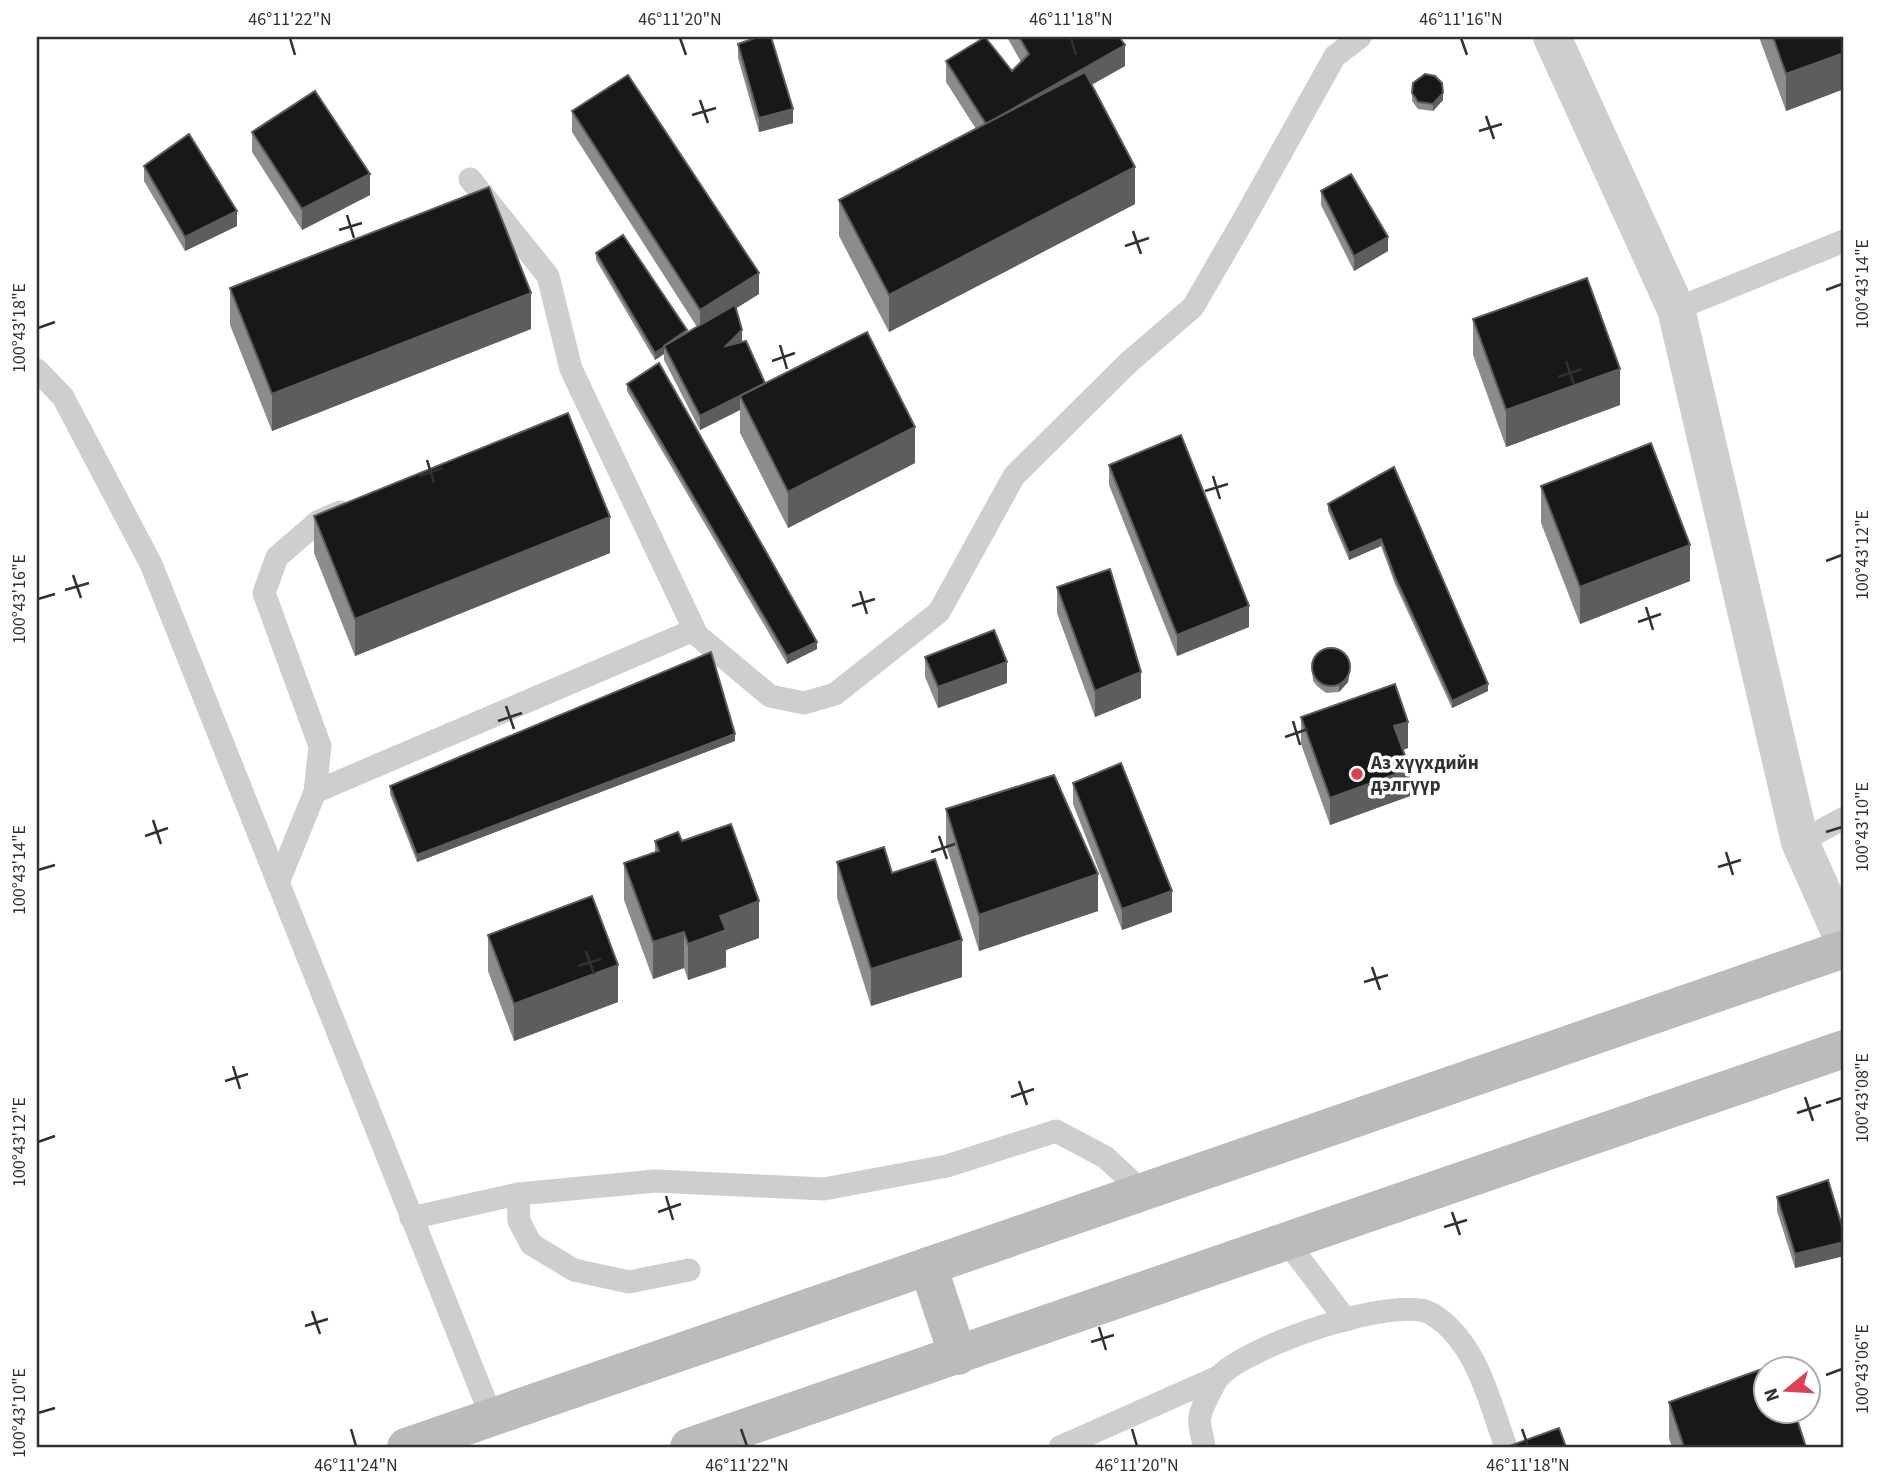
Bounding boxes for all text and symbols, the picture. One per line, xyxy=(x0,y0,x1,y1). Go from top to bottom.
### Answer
text: 46°11'22"N xyxy=(248,7,332,32)
text: 46°11'20"N xyxy=(638,7,722,32)
text: 46°11'18"N xyxy=(1029,7,1113,32)
text: 46°11'16"N xyxy=(1419,7,1503,32)
text: 100°43'14"E xyxy=(1850,239,1875,329)
text: 100°43'18"E xyxy=(7,283,32,373)
text: 100°43'12"E xyxy=(1850,510,1875,600)
text: 100°43'16"E xyxy=(7,554,32,644)
place label: Аз хүүхдийн дэлгүүр xyxy=(1370,750,1479,799)
marker: Аз хүүхдийн дэлгүүр xyxy=(1349,766,1365,782)
text: 100°43'10"E xyxy=(1850,782,1875,872)
text: 100°43'14"E xyxy=(7,825,32,915)
text: 100°43'08"E xyxy=(1850,1053,1875,1143)
text: 100°43'12"E xyxy=(7,1097,32,1187)
text: 100°43'06"E xyxy=(1850,1324,1875,1414)
north arrow xyxy=(1752,1354,1822,1424)
text: 100°43'10"E xyxy=(7,1368,32,1458)
text: N xyxy=(1757,1385,1787,1405)
text: 46°11'24"N xyxy=(314,1453,398,1478)
text: 46°11'22"N xyxy=(705,1453,789,1478)
text: 46°11'20"N xyxy=(1095,1453,1179,1478)
text: 46°11'18"N xyxy=(1486,1453,1570,1478)

